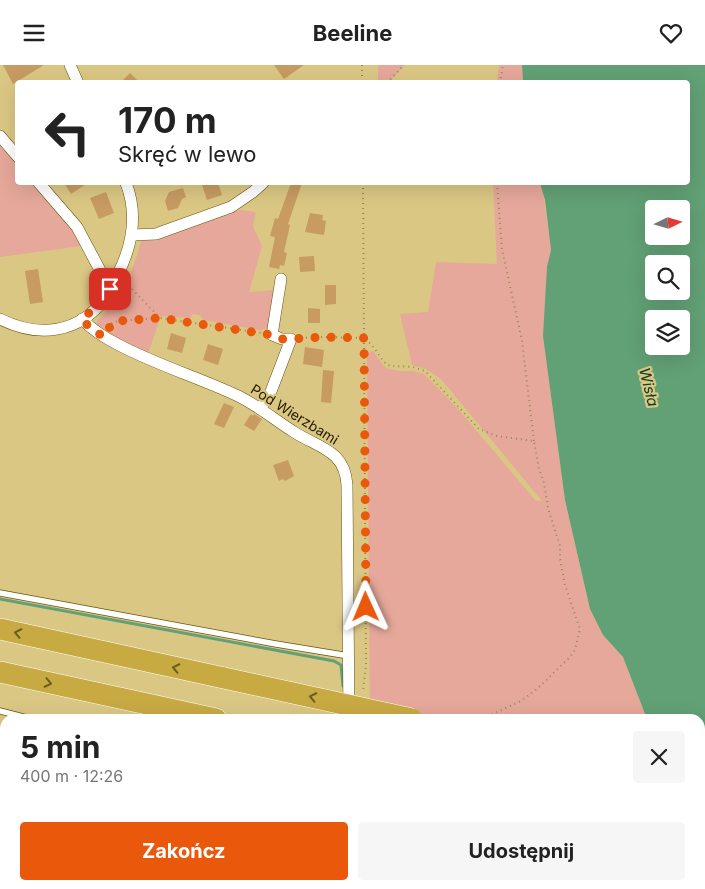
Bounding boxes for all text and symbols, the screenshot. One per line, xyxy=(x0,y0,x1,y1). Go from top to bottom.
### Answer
icon: menu xyxy=(20,19,48,47)
icon: heart xyxy=(657,19,685,47)
text: Beeline xyxy=(313,20,392,46)
text: 170 m xyxy=(118,99,217,141)
icon: left xyxy=(35,100,100,165)
text: Skręć w lewo xyxy=(118,141,256,167)
north arrow xyxy=(645,200,690,245)
map controls xyxy=(645,200,690,355)
button: search xyxy=(645,255,690,300)
pin xyxy=(89,268,131,310)
icon: arrive xyxy=(96,275,124,303)
button: layers xyxy=(645,310,690,355)
water label: Wisła xyxy=(635,366,663,408)
street label: Pod Wierzbami xyxy=(248,380,342,448)
position arrow xyxy=(339,580,391,632)
one-way arrow xyxy=(13,628,22,639)
one-way arrow xyxy=(172,663,181,673)
one-way arrow xyxy=(43,677,52,687)
one-way arrow xyxy=(308,692,317,703)
text: 5 min xyxy=(20,729,100,765)
button: close xyxy=(633,731,685,783)
text: 400 m · 12:26 xyxy=(20,766,123,786)
button: Zakończ xyxy=(20,822,348,880)
button: Udostępnij xyxy=(358,822,685,880)

